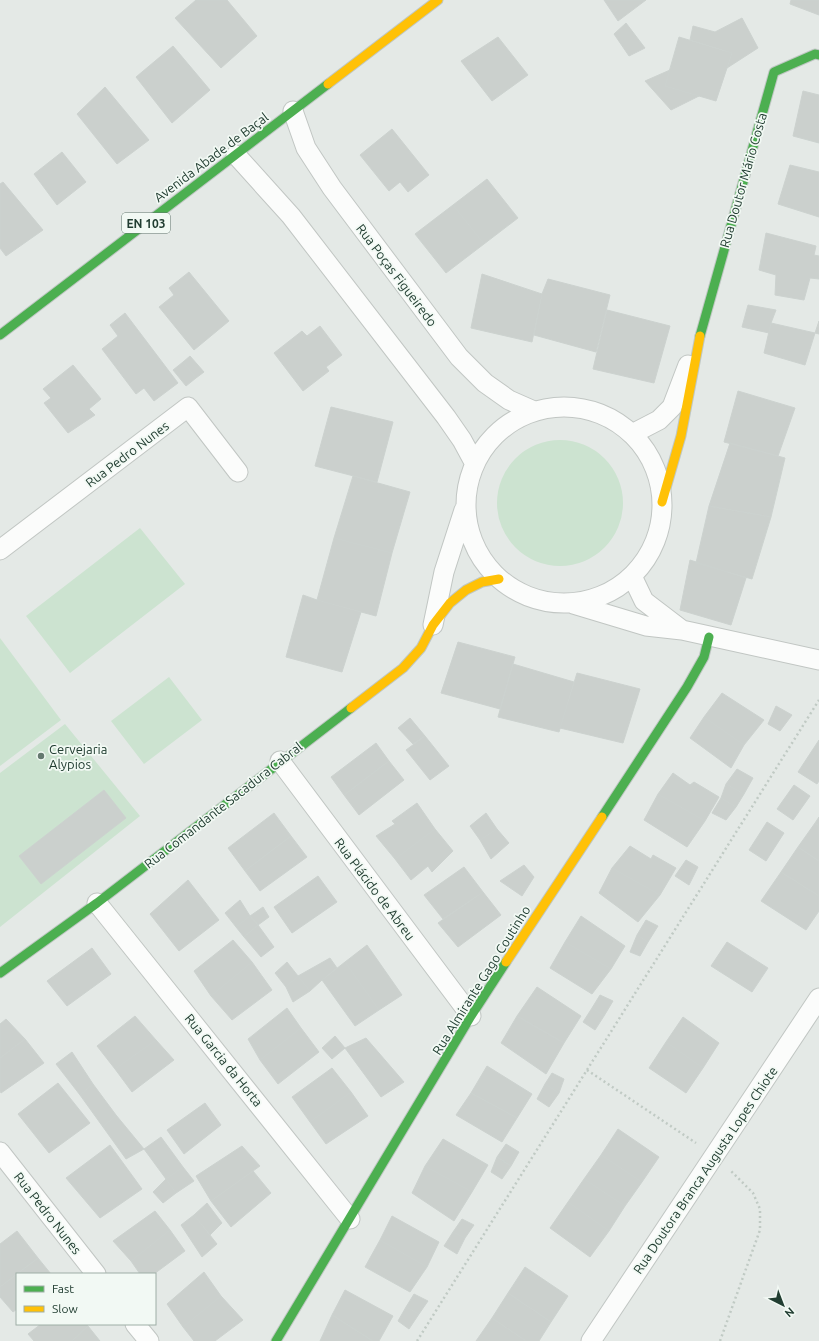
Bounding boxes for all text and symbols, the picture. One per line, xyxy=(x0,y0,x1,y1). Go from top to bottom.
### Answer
street label: Avenida Abade de Baçal xyxy=(151,109,271,204)
street label: Rua Doutor Mário Costa xyxy=(717,111,769,249)
road number: EN 103 xyxy=(122,213,170,233)
street label: Rua Poças Figueiredo xyxy=(354,221,440,329)
street label: Rua Pedro Nunes xyxy=(83,418,171,490)
street label: Rua Comandante Sacadura Cabral xyxy=(141,739,305,871)
place label: Cervejaria Alypios xyxy=(49,742,107,771)
marker: Cervejaria Alypios xyxy=(36,751,46,761)
street label: Rua Plácido de Abreu xyxy=(332,835,418,943)
street label: Rua Almirante Gago Coutinho xyxy=(429,903,533,1057)
street label: Rua Garcia da Horta xyxy=(182,1011,266,1109)
street label: Rua Doutora Branca Augusta Lopes Chiote xyxy=(630,1064,780,1276)
street label: Rua Pedro Nunes xyxy=(12,1169,84,1257)
legend xyxy=(16,1273,156,1325)
text: Fast xyxy=(52,1282,74,1295)
north arrow xyxy=(763,1285,803,1325)
text: Slow xyxy=(52,1302,78,1315)
text: N xyxy=(783,1305,797,1320)

